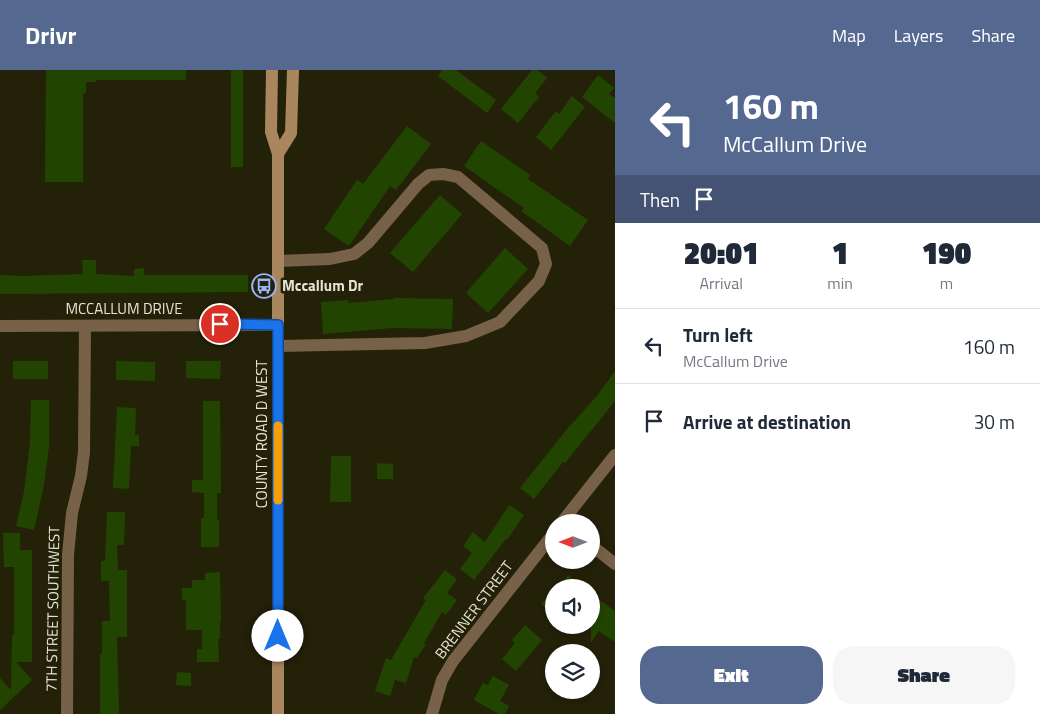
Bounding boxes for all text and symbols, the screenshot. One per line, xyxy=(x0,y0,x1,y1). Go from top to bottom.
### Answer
text: Drivr xyxy=(25,17,76,53)
text: Map xyxy=(832,22,866,49)
text: Layers xyxy=(894,22,943,49)
text: Share xyxy=(971,22,1015,49)
text: 160 m xyxy=(723,79,819,133)
icon: left xyxy=(640,90,705,155)
text: McCallum Drive xyxy=(723,127,867,161)
text: Then xyxy=(640,185,680,214)
icon: arrive xyxy=(690,185,718,213)
text: 20:01 xyxy=(684,230,758,276)
text: 1 xyxy=(832,230,848,276)
text: 190 xyxy=(922,230,971,276)
text: Arrival xyxy=(699,271,743,295)
text: min xyxy=(827,271,853,295)
text: m xyxy=(940,271,953,295)
bus stop icon: Mccallum Dr xyxy=(251,273,277,299)
place label: Mccallum Dr xyxy=(282,274,364,297)
street label: MCCALLUM DRIVE xyxy=(65,297,183,320)
pin xyxy=(199,303,241,345)
icon: arrive xyxy=(206,310,234,338)
text: Turn left xyxy=(683,320,753,349)
icon: left xyxy=(640,332,668,360)
text: 160 m xyxy=(963,332,1015,361)
text: McCallum Drive xyxy=(683,349,788,373)
street label: COUNTY ROAD D WEST xyxy=(250,360,273,508)
icon: arrive xyxy=(640,407,668,435)
text: Arrive at destination xyxy=(683,407,851,436)
text: 30 m xyxy=(974,407,1015,436)
north arrow xyxy=(545,514,600,569)
map controls xyxy=(545,514,600,699)
street label: 7TH STREET SOUTHWEST xyxy=(40,526,65,692)
street label: BRENNER STREET xyxy=(429,556,518,664)
button: sound xyxy=(545,579,600,634)
position arrow xyxy=(251,609,303,661)
button: layers xyxy=(545,644,600,699)
button: Exit xyxy=(640,646,823,704)
button: Share xyxy=(833,646,1015,704)

